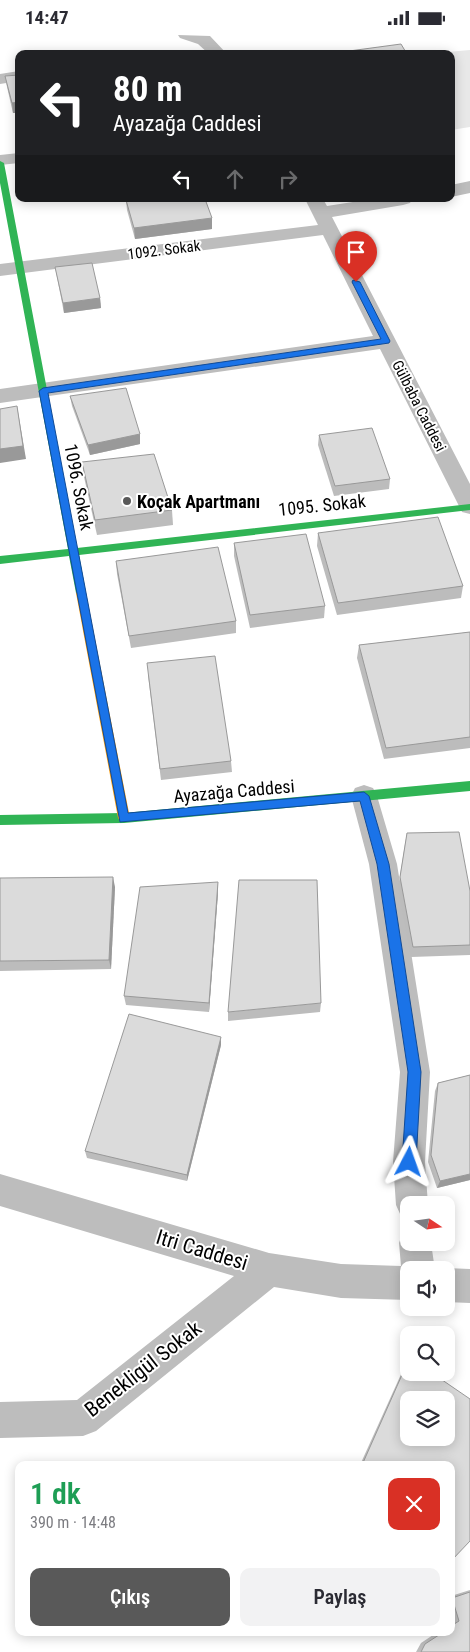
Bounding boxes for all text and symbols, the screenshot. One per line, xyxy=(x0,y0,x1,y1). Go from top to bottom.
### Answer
text: 14:47 xyxy=(25,6,69,29)
text: 80 m xyxy=(113,69,182,110)
icon: left xyxy=(30,70,95,135)
text: Ayazağa Caddesi xyxy=(113,111,262,136)
icon: left xyxy=(168,165,196,193)
icon: ahead xyxy=(221,165,249,193)
icon: right xyxy=(274,165,302,193)
pin xyxy=(335,231,377,282)
street label: 1092. Sokak xyxy=(127,237,202,263)
icon: arrive xyxy=(342,238,370,266)
street label: Gülbaba Caddesi xyxy=(388,357,450,455)
street label: 1096. Sokak xyxy=(60,442,98,532)
street label: 1095. Sokak xyxy=(277,490,367,520)
place label: Koçak Apartmanı xyxy=(137,491,260,512)
marker: Koçak Apartmanı xyxy=(121,495,133,507)
street label: Ayazağa Caddesi xyxy=(173,775,295,807)
position arrow xyxy=(382,1135,434,1187)
north arrow xyxy=(400,1196,455,1251)
map controls xyxy=(400,1196,455,1446)
street label: Itri Caddesi xyxy=(153,1225,251,1275)
button: sound xyxy=(400,1261,455,1316)
street label: Benekligül Sokak xyxy=(80,1316,206,1422)
button: search xyxy=(400,1326,455,1381)
button: layers xyxy=(400,1391,455,1446)
text: 1 dk xyxy=(30,1476,81,1511)
button: close xyxy=(388,1478,440,1530)
text: 390 m · 14:48 xyxy=(30,1513,116,1532)
button: Çıkış xyxy=(30,1568,230,1626)
button: Paylaş xyxy=(240,1568,440,1626)

